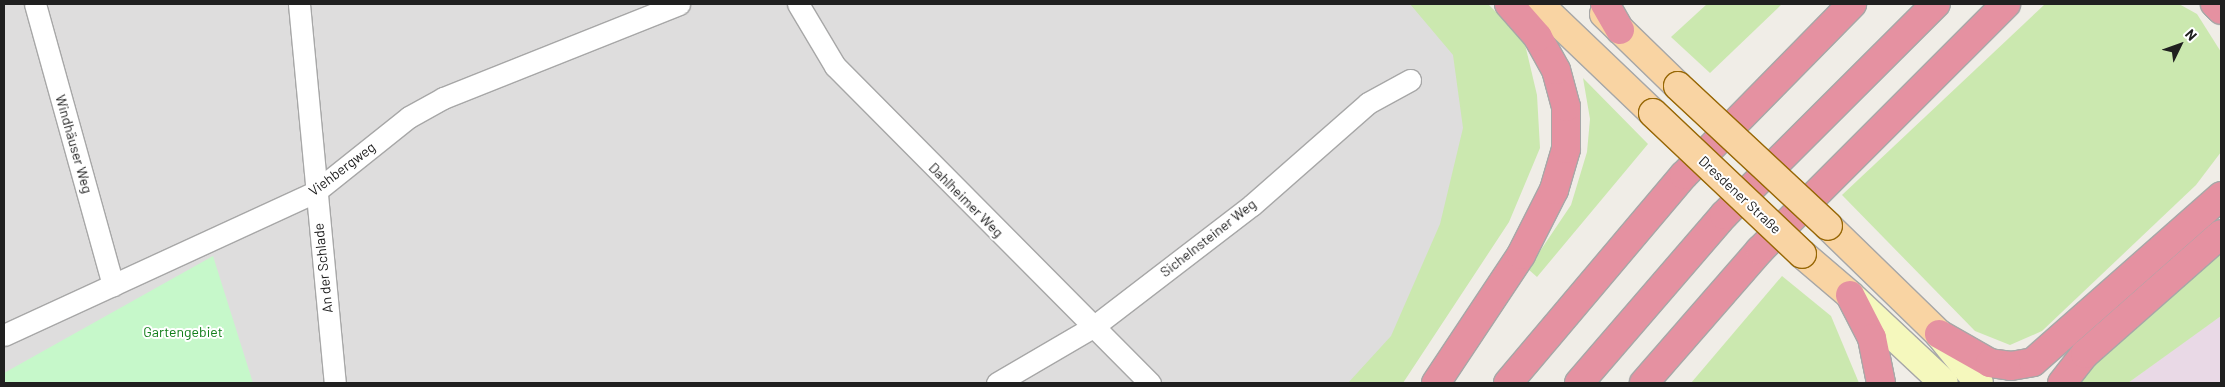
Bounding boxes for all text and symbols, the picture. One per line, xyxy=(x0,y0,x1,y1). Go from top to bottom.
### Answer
north arrow xyxy=(2155,20,2205,70)
text: N xyxy=(2182,25,2201,44)
street label: Windhäuser Weg xyxy=(52,93,96,195)
street label: Viehbergweg xyxy=(305,139,379,199)
street label: Dresdener Straße xyxy=(1695,153,1785,237)
street label: Dahlheimer Weg xyxy=(925,159,1007,241)
street label: Sichelnsteiner Weg xyxy=(1157,195,1259,281)
street label: An der Schlade xyxy=(310,222,336,314)
park label: Gartengebiet xyxy=(143,324,223,340)

